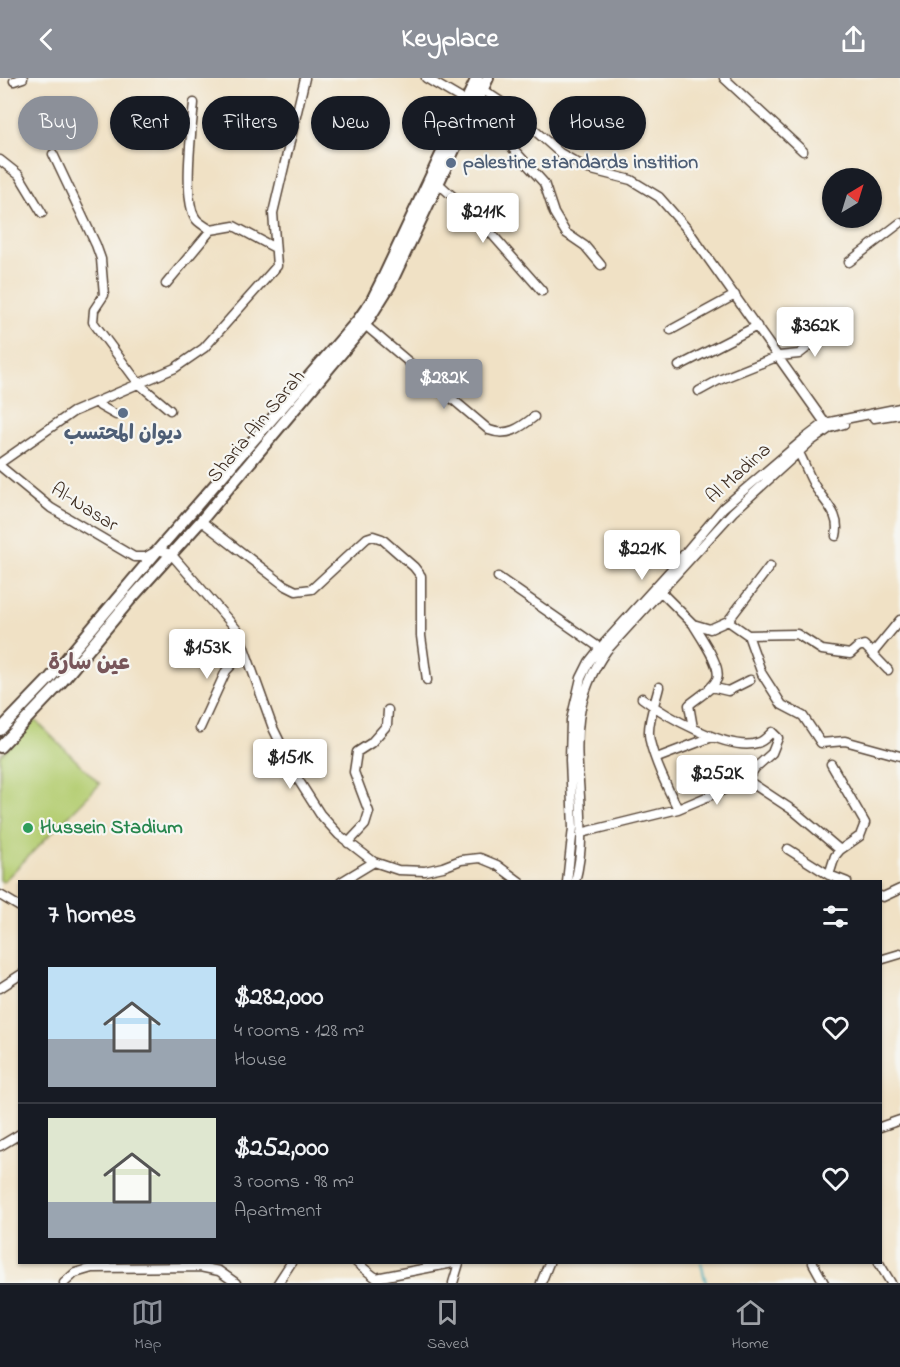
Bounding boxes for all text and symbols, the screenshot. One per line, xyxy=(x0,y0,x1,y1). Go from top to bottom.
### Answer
text: Keyplace xyxy=(401,20,499,59)
icon: back xyxy=(30,23,63,56)
icon: share xyxy=(837,23,870,56)
chip: Buy xyxy=(18,96,98,150)
chip: Rent xyxy=(110,96,190,150)
chip: Filters xyxy=(202,96,299,150)
chip: New xyxy=(311,96,390,150)
chip: Apartment xyxy=(402,96,537,150)
chip: House xyxy=(549,96,646,150)
place label: palestine standards instition xyxy=(463,149,698,178)
marker: palestine standards instition xyxy=(444,156,458,170)
north arrow xyxy=(822,168,882,228)
map controls xyxy=(822,168,882,228)
pin: $211K xyxy=(441,193,525,244)
text: $211K xyxy=(461,198,505,227)
pin: $362K xyxy=(773,307,857,358)
text: $362K xyxy=(791,312,839,341)
pin: $282K xyxy=(402,359,486,410)
street label: Sharia Ain Sarah xyxy=(201,364,313,490)
text: $282K xyxy=(419,364,469,393)
marker: ديوان المحتسب xyxy=(116,406,130,420)
place label: ديوان المحتسب xyxy=(64,420,182,449)
street label: Al Madina xyxy=(700,437,778,511)
street label: Al-Nasar xyxy=(45,476,124,540)
pin: $221K xyxy=(600,530,684,581)
text: $221K xyxy=(618,535,666,564)
pin: $153K xyxy=(165,629,249,680)
text: $153K xyxy=(183,634,231,663)
district label: عين سارة xyxy=(48,648,130,680)
pin: $151K xyxy=(248,739,332,790)
text: $151K xyxy=(267,744,313,773)
pin: $252K xyxy=(675,755,759,806)
text: $252K xyxy=(690,760,744,789)
place label: Hussein Stadium xyxy=(40,814,183,843)
marker: Hussein Stadium xyxy=(21,821,35,835)
text: 7 homes xyxy=(48,897,136,935)
icon: filters xyxy=(819,900,852,933)
text: $282,000 xyxy=(234,979,324,1017)
icon: home xyxy=(96,991,168,1063)
icon: heart xyxy=(819,1011,852,1044)
text: 4 rooms · 128 m² xyxy=(234,1017,364,1046)
text: House xyxy=(234,1046,287,1075)
text: $252,000 xyxy=(234,1130,329,1168)
icon: home xyxy=(96,1142,168,1214)
icon: heart xyxy=(819,1162,852,1195)
text: 3 rooms · 98 m² xyxy=(234,1168,354,1197)
text: Apartment xyxy=(234,1197,322,1226)
tab: Map xyxy=(131,1296,164,1356)
tab: Saved xyxy=(427,1296,469,1356)
tab: Home xyxy=(731,1296,769,1356)

